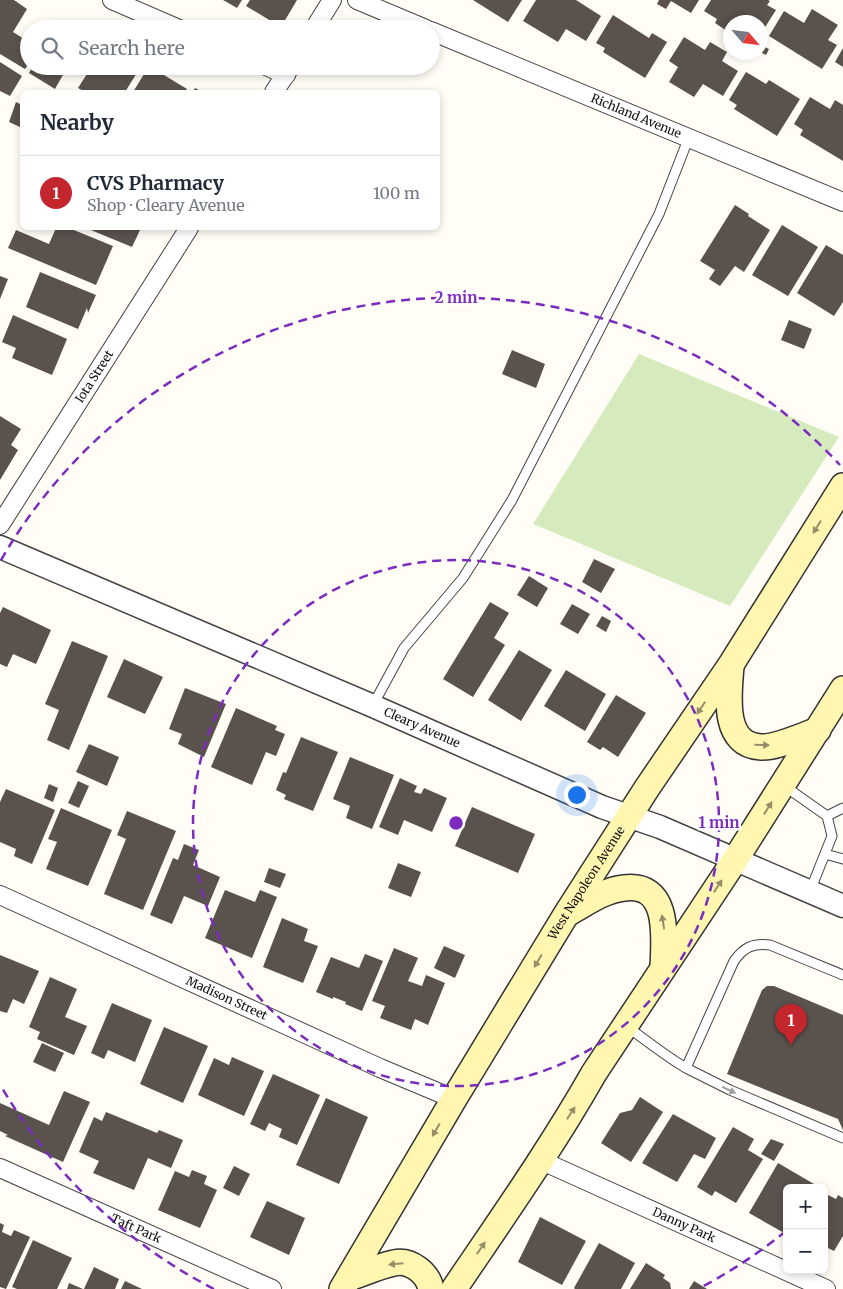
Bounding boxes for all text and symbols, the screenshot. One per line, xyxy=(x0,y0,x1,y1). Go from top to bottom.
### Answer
north arrow xyxy=(723,15,768,60)
search box xyxy=(20,20,440,75)
icon: search xyxy=(38,34,66,62)
text: Search here xyxy=(78,36,185,60)
street label: Richland Avenue xyxy=(589,90,684,141)
text: Nearby xyxy=(40,109,114,136)
text: CVS Pharmacy xyxy=(87,171,224,195)
text: 1 xyxy=(52,183,60,203)
text: 100 m xyxy=(373,183,420,203)
text: Shop · Cleary Avenue xyxy=(87,195,245,215)
text: 2 min xyxy=(435,288,477,307)
street label: Iota Street xyxy=(72,347,117,405)
one-way arrow xyxy=(812,520,822,533)
one-way arrow xyxy=(696,701,706,715)
street label: Cleary Avenue xyxy=(382,704,463,751)
one-way arrow xyxy=(754,741,770,749)
your location xyxy=(564,782,590,808)
one-way arrow xyxy=(764,801,773,814)
text: 1 min xyxy=(699,813,739,832)
centre of rings xyxy=(447,814,465,832)
street label: West Napoleon Avenue xyxy=(544,823,628,943)
one-way arrow xyxy=(713,879,723,893)
one-way arrow xyxy=(658,914,666,930)
one-way arrow xyxy=(534,954,543,967)
street label: Madison Street xyxy=(184,973,270,1023)
pin: 1 xyxy=(775,1004,807,1045)
one-way arrow xyxy=(722,1085,737,1094)
one-way arrow xyxy=(566,1106,575,1119)
one-way arrow xyxy=(432,1123,441,1136)
map controls xyxy=(783,1184,828,1274)
button: + xyxy=(783,1184,828,1229)
street label: Danny Park xyxy=(650,1204,719,1245)
street label: Taft Park xyxy=(109,1210,164,1246)
button: − xyxy=(783,1229,828,1274)
one-way arrow xyxy=(476,1242,486,1255)
one-way arrow xyxy=(387,1261,403,1269)

